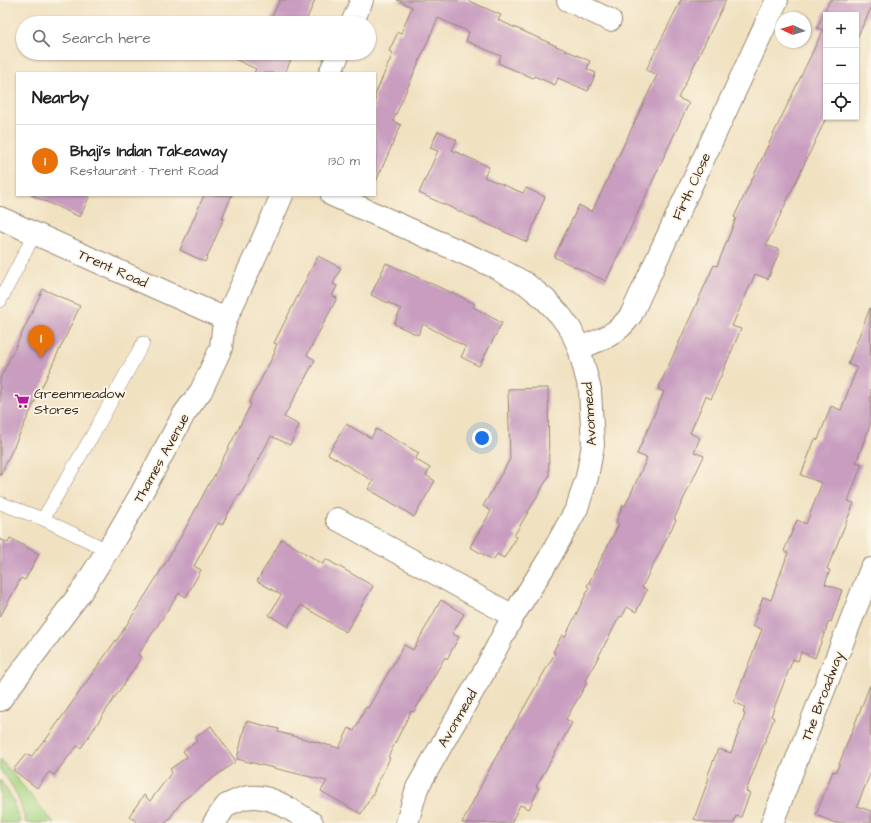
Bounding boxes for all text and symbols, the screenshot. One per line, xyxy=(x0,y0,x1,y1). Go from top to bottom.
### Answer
north arrow xyxy=(775,12,811,48)
map controls xyxy=(823,12,859,120)
button: + xyxy=(823,12,859,48)
search box xyxy=(16,16,376,60)
icon: search xyxy=(30,27,52,49)
text: Search here xyxy=(62,28,151,49)
button: − xyxy=(823,48,859,84)
button: locate xyxy=(823,84,859,120)
text: Nearby xyxy=(32,86,89,110)
text: Bhaji's Indian Takeaway xyxy=(70,141,227,162)
street label: Firth Close xyxy=(668,149,716,223)
text: 1 xyxy=(44,152,46,170)
text: 130 m xyxy=(328,152,360,170)
text: Restaurant · Trent Road xyxy=(70,162,218,180)
street label: Trent Road xyxy=(75,245,151,293)
pin: 1 xyxy=(28,325,54,358)
street label: Avonmead xyxy=(578,381,602,446)
place label: Greenmeadow Stores xyxy=(34,384,126,420)
supermarket icon: Greenmeadow Stores xyxy=(13,392,31,410)
street label: Thames Avenue xyxy=(129,410,195,507)
your location xyxy=(472,428,492,448)
street label: The Broadway xyxy=(797,648,849,744)
street label: Avonmead xyxy=(433,686,482,751)

